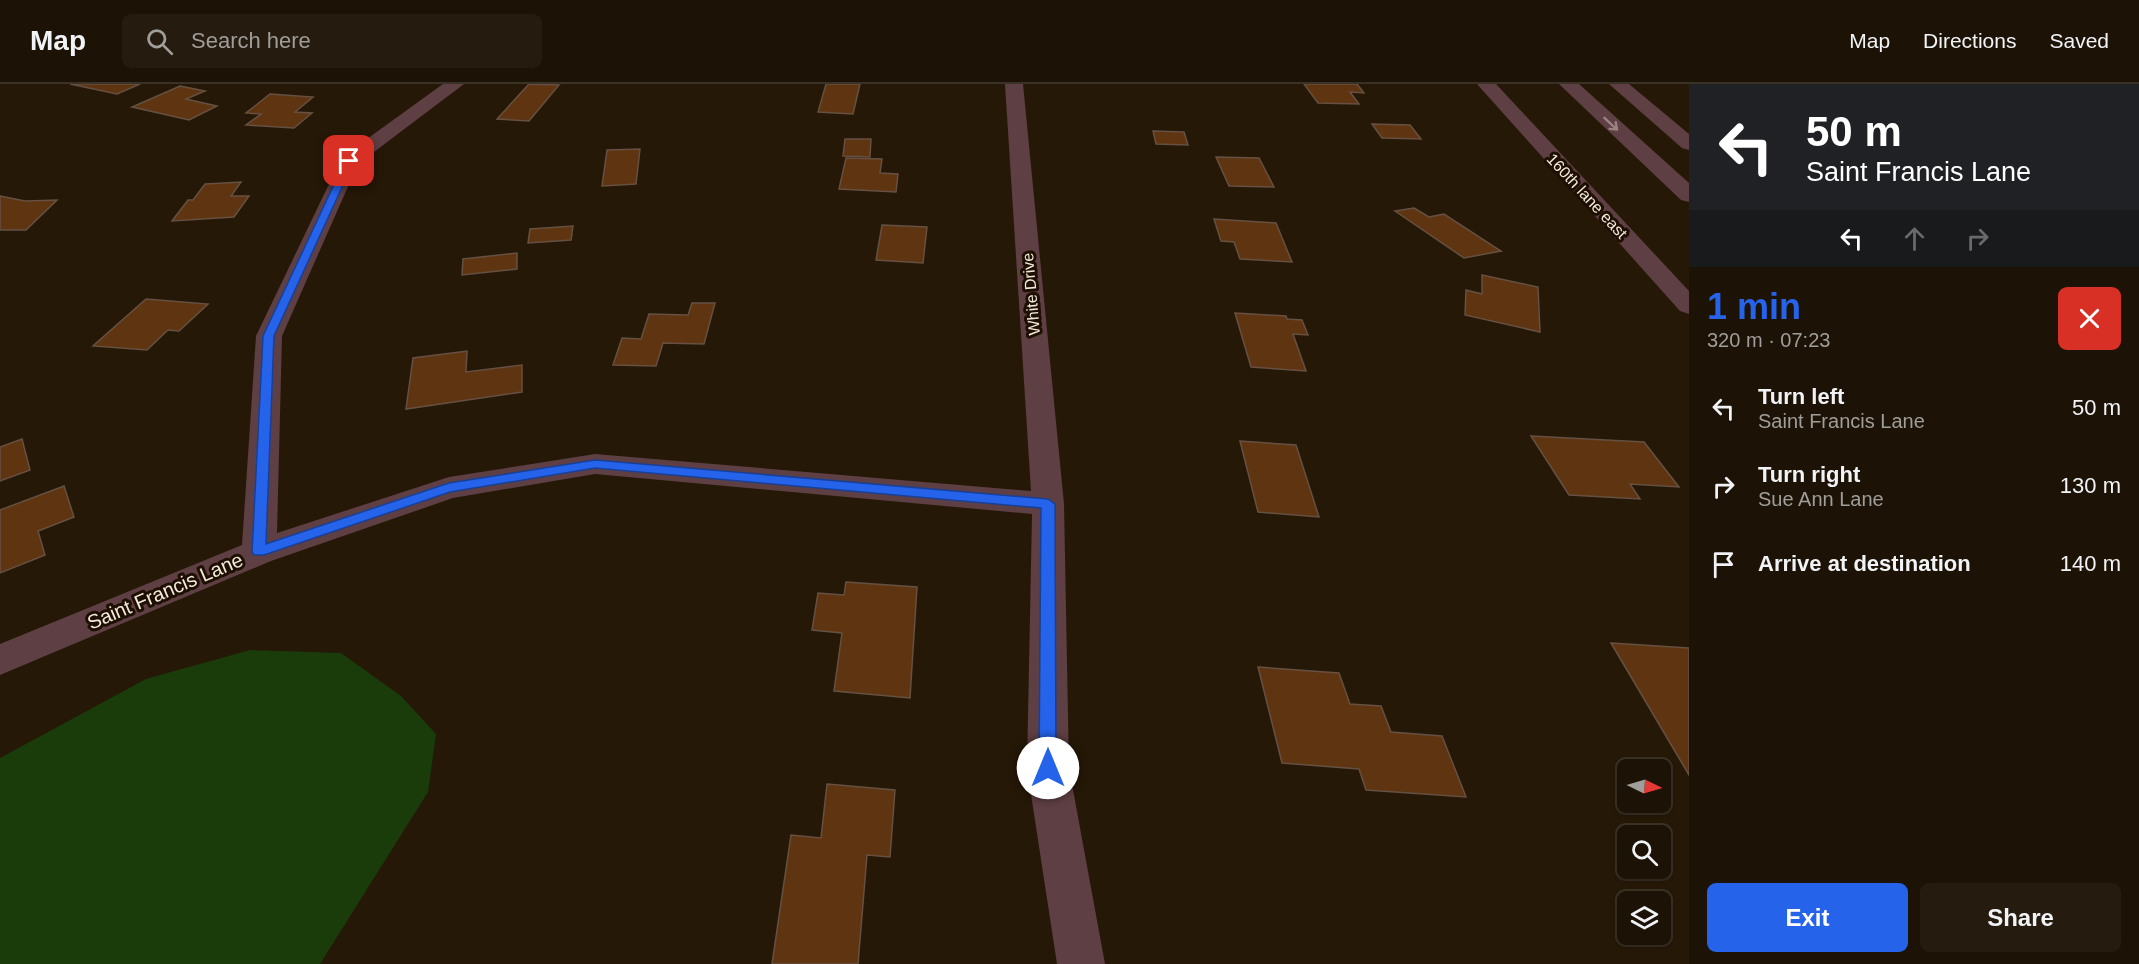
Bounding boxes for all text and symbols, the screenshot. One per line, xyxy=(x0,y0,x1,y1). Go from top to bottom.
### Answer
search box xyxy=(122,14,542,68)
text: Map xyxy=(30,25,86,56)
icon: search xyxy=(143,25,176,58)
text: Search here xyxy=(191,28,311,53)
text: Map xyxy=(1849,29,1890,52)
text: Directions xyxy=(1923,29,2016,52)
text: Saved xyxy=(2049,29,2109,52)
icon: left xyxy=(1707,108,1785,186)
text: 50 m xyxy=(1806,108,1902,155)
one-way arrow xyxy=(1604,117,1619,131)
pin xyxy=(323,135,374,186)
icon: arrive xyxy=(332,144,365,177)
street label: 160th lane east xyxy=(1543,150,1631,242)
text: Saint Francis Lane xyxy=(1806,157,2031,187)
icon: left xyxy=(1835,222,1868,255)
icon: ahead xyxy=(1898,222,1931,255)
icon: right xyxy=(1961,222,1994,255)
street label: White Drive xyxy=(1019,252,1043,336)
text: 1 min xyxy=(1707,286,1801,327)
button: close xyxy=(2058,287,2121,350)
text: 320 m · 07:23 xyxy=(1707,329,1830,351)
text: Turn left xyxy=(1758,384,1844,409)
icon: left xyxy=(1707,392,1740,425)
text: 50 m xyxy=(2072,395,2121,420)
text: Saint Francis Lane xyxy=(1758,410,1925,432)
text: Turn right xyxy=(1758,462,1860,487)
icon: right xyxy=(1707,470,1740,503)
text: 130 m xyxy=(2060,473,2121,498)
text: Sue Ann Lane xyxy=(1758,488,1884,510)
street label: Saint Francis Lane xyxy=(84,548,246,634)
icon: arrive xyxy=(1707,548,1740,581)
text: Arrive at destination xyxy=(1758,551,1971,576)
text: 140 m xyxy=(2060,551,2121,576)
position arrow xyxy=(1016,736,1080,800)
north arrow xyxy=(1617,759,1671,813)
map controls xyxy=(1617,759,1671,945)
button: search xyxy=(1617,825,1671,879)
button: Exit xyxy=(1707,883,1908,952)
button: Share xyxy=(1920,883,2121,952)
button: layers xyxy=(1617,891,1671,945)

